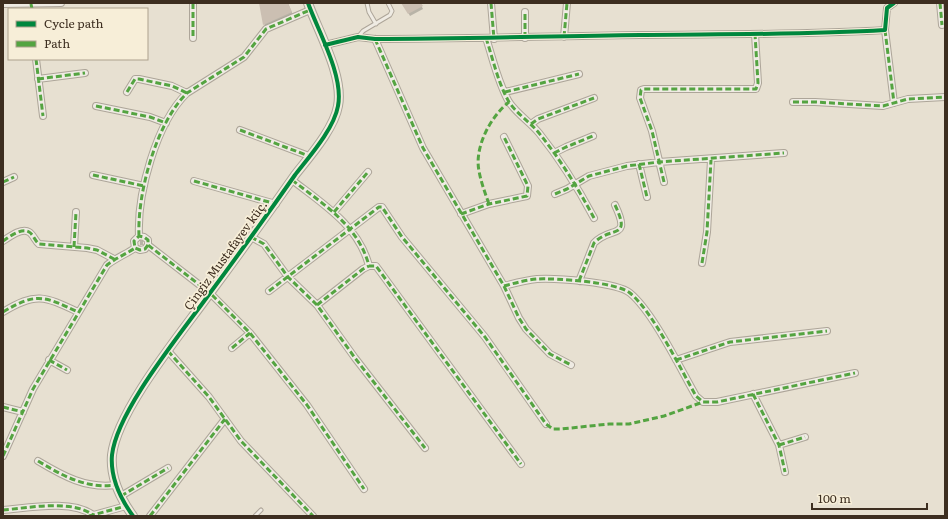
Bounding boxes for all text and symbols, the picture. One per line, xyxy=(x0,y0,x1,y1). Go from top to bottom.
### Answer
legend xyxy=(8,8,148,60)
text: Cycle path xyxy=(44,14,104,32)
text: Path xyxy=(44,34,70,52)
street label: Çingiz Mustafayev küç. xyxy=(179,196,271,314)
scale bar xyxy=(812,485,927,511)
text: 100 m xyxy=(818,489,851,507)

